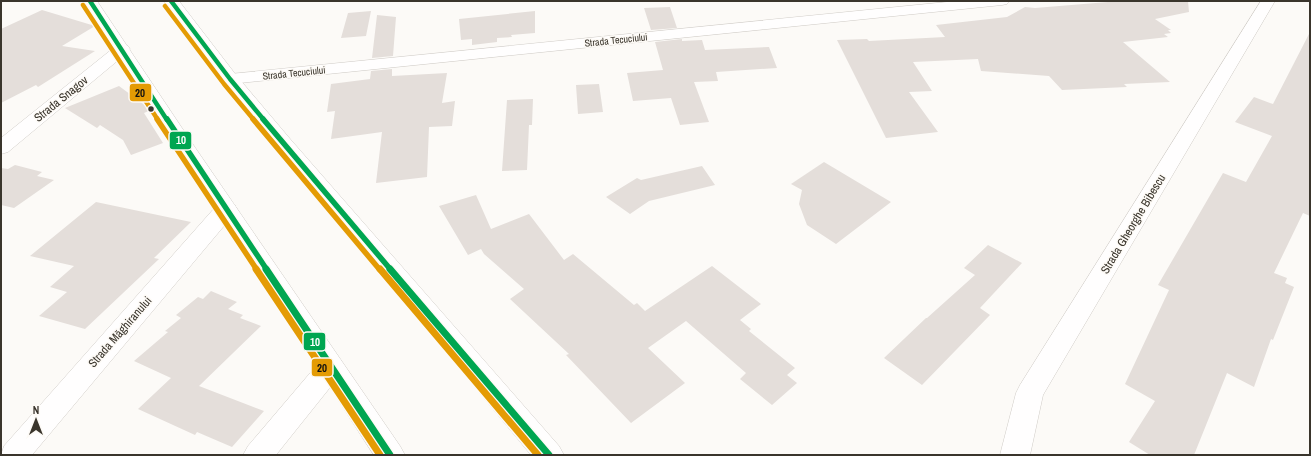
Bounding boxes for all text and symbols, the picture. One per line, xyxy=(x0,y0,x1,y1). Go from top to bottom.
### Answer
street label: Strada Tecuciului xyxy=(584,30,648,50)
street label: Strada Tecuciului xyxy=(262,63,326,83)
street label: Strada Snagov xyxy=(31,72,91,126)
line badge: 20 xyxy=(129,83,152,102)
text: 20 xyxy=(135,86,145,100)
unlabelled marker xyxy=(146,104,156,114)
line badge: 10 xyxy=(169,131,192,150)
text: 10 xyxy=(176,133,186,147)
street label: Strada Gheorghe Bibescu xyxy=(1097,171,1169,277)
street label: Strada Măghiranului xyxy=(85,293,155,371)
line badge: 10 xyxy=(303,332,326,351)
text: 10 xyxy=(310,335,320,349)
line badge: 20 xyxy=(311,358,333,377)
text: 20 xyxy=(317,361,327,375)
north arrow xyxy=(16,400,56,440)
text: N xyxy=(33,403,39,417)

